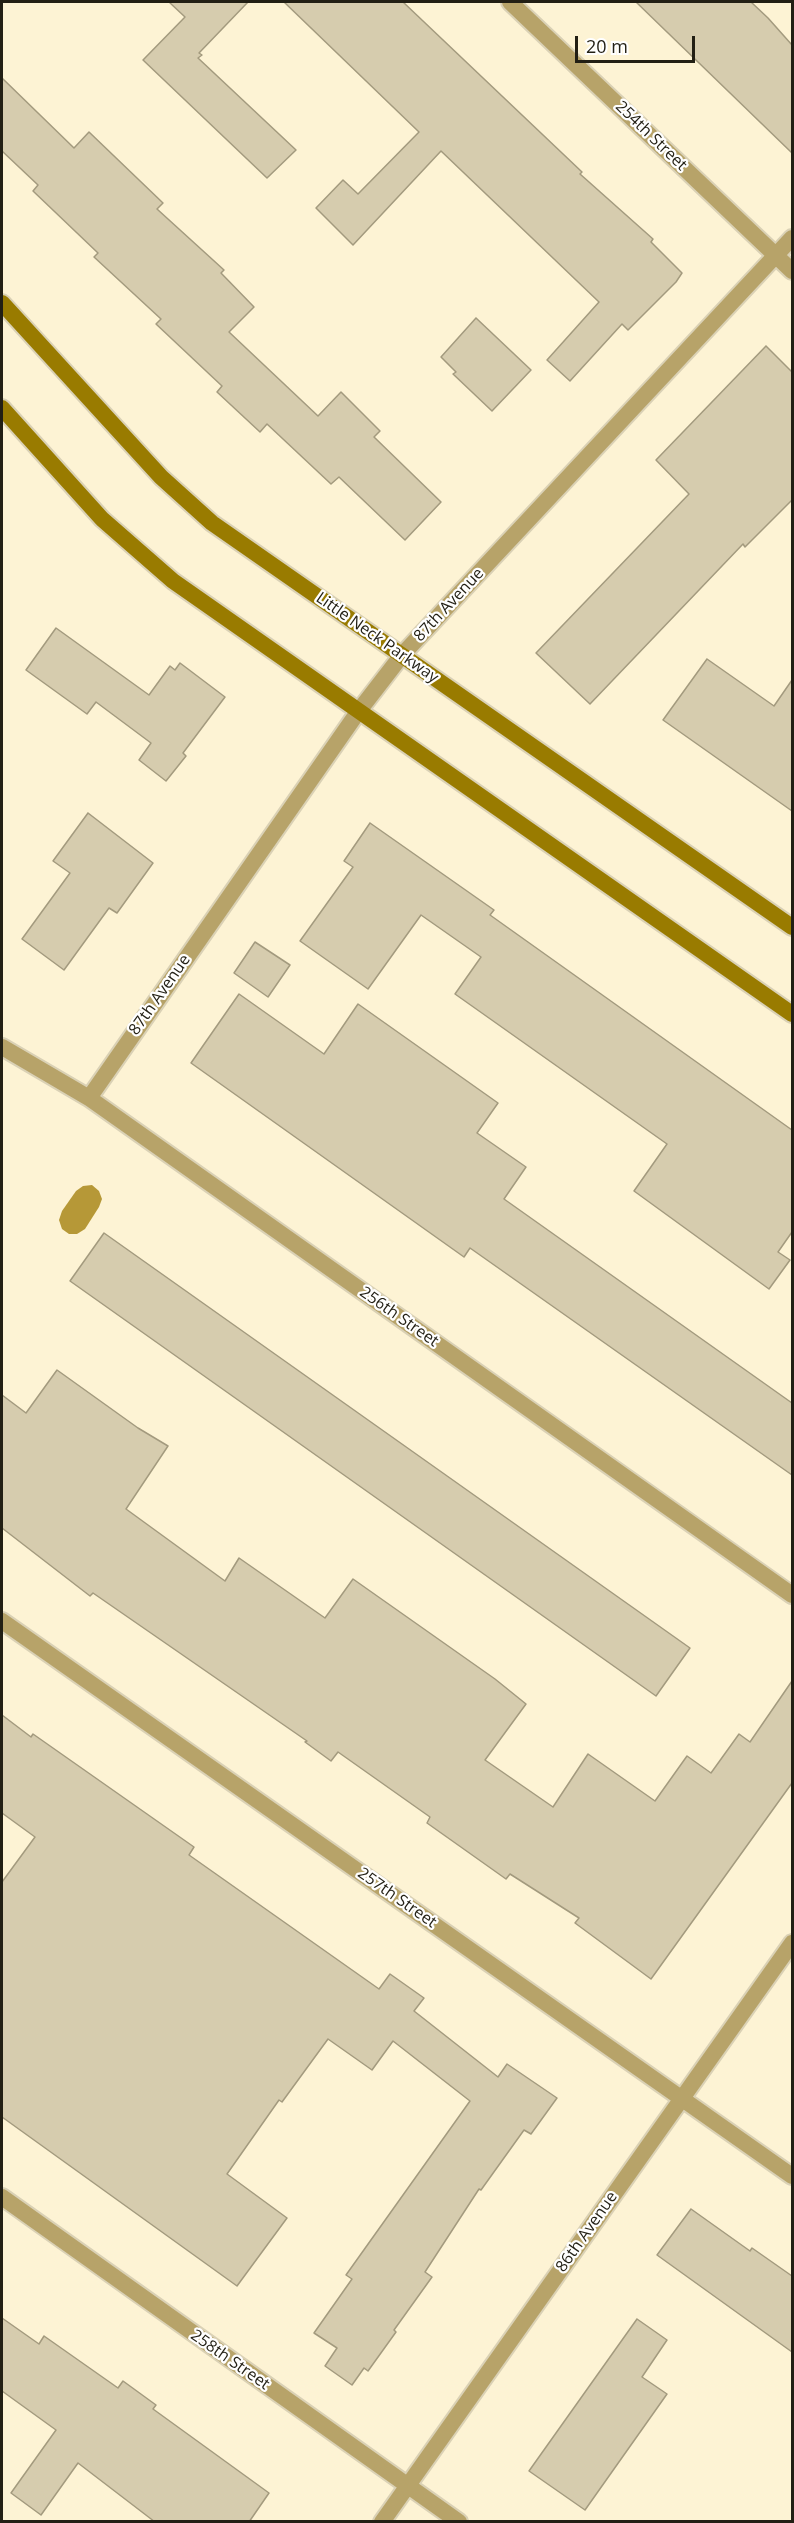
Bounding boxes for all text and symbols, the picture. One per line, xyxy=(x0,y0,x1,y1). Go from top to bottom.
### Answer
scale bar xyxy=(578,24,698,62)
text: 20 m xyxy=(586,34,628,58)
street label: 254th Street xyxy=(611,97,691,175)
street label: 87th Avenue xyxy=(410,564,488,646)
street label: Little Neck Parkway xyxy=(312,589,442,687)
street label: 87th Avenue xyxy=(125,951,195,1039)
street label: 256th Street xyxy=(356,1283,442,1351)
street label: 257th Street xyxy=(354,1864,440,1932)
street label: 86th Avenue xyxy=(552,2188,622,2276)
street label: 258th Street xyxy=(187,2326,273,2394)

